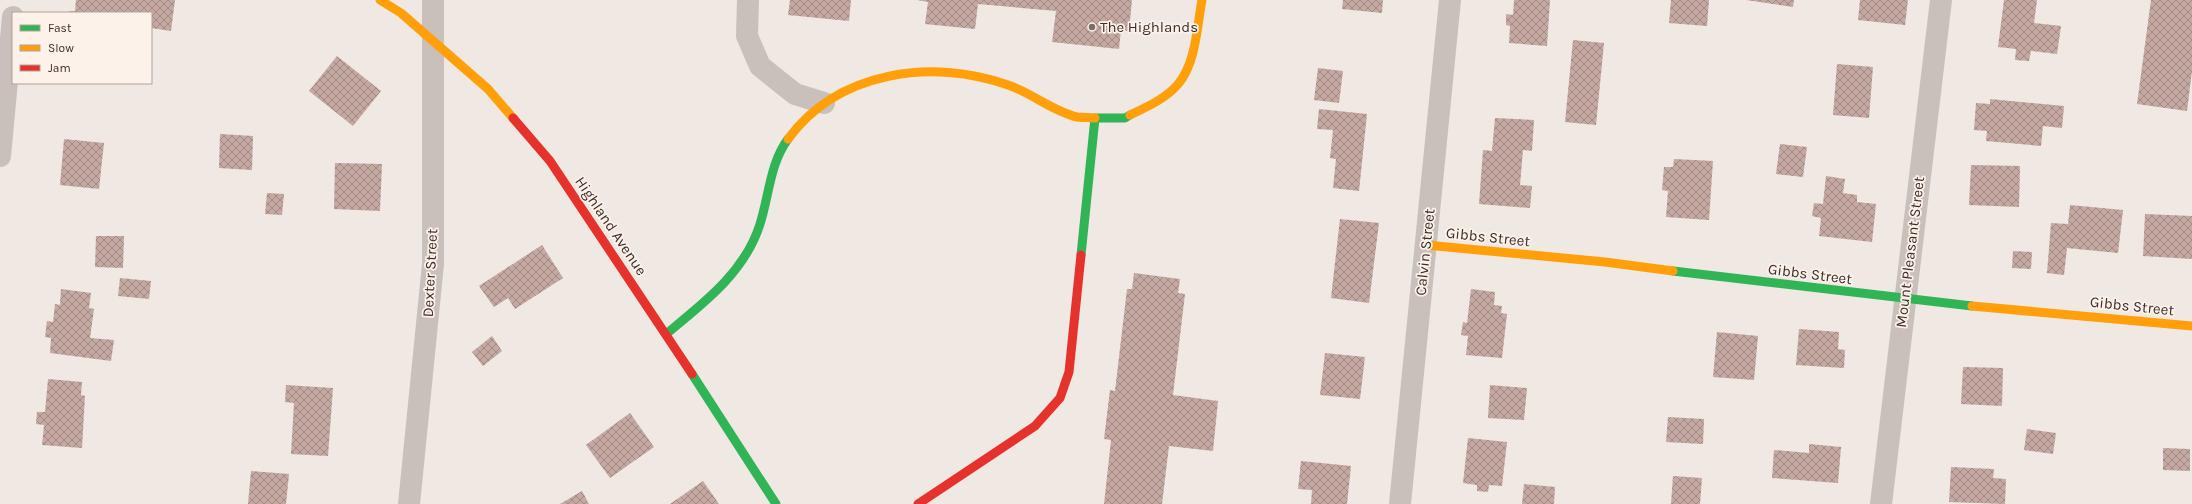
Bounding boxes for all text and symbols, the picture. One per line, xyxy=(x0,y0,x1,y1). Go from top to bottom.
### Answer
legend xyxy=(12,12,152,84)
place label: The Highlands xyxy=(1100,18,1198,36)
text: Fast xyxy=(48,21,72,35)
marker: The Highlands xyxy=(1087,22,1097,32)
text: Slow xyxy=(48,41,74,55)
text: Jam xyxy=(48,61,71,75)
street label: Highland Avenue xyxy=(571,173,651,279)
street label: Mount Pleasant Street xyxy=(1892,175,1928,329)
street label: Calvin Street xyxy=(1411,207,1439,296)
street label: Gibbs Street xyxy=(1445,224,1531,250)
street label: Dexter Street xyxy=(419,228,441,318)
street label: Gibbs Street xyxy=(1767,260,1853,288)
street label: Gibbs Street xyxy=(2089,293,2175,319)

